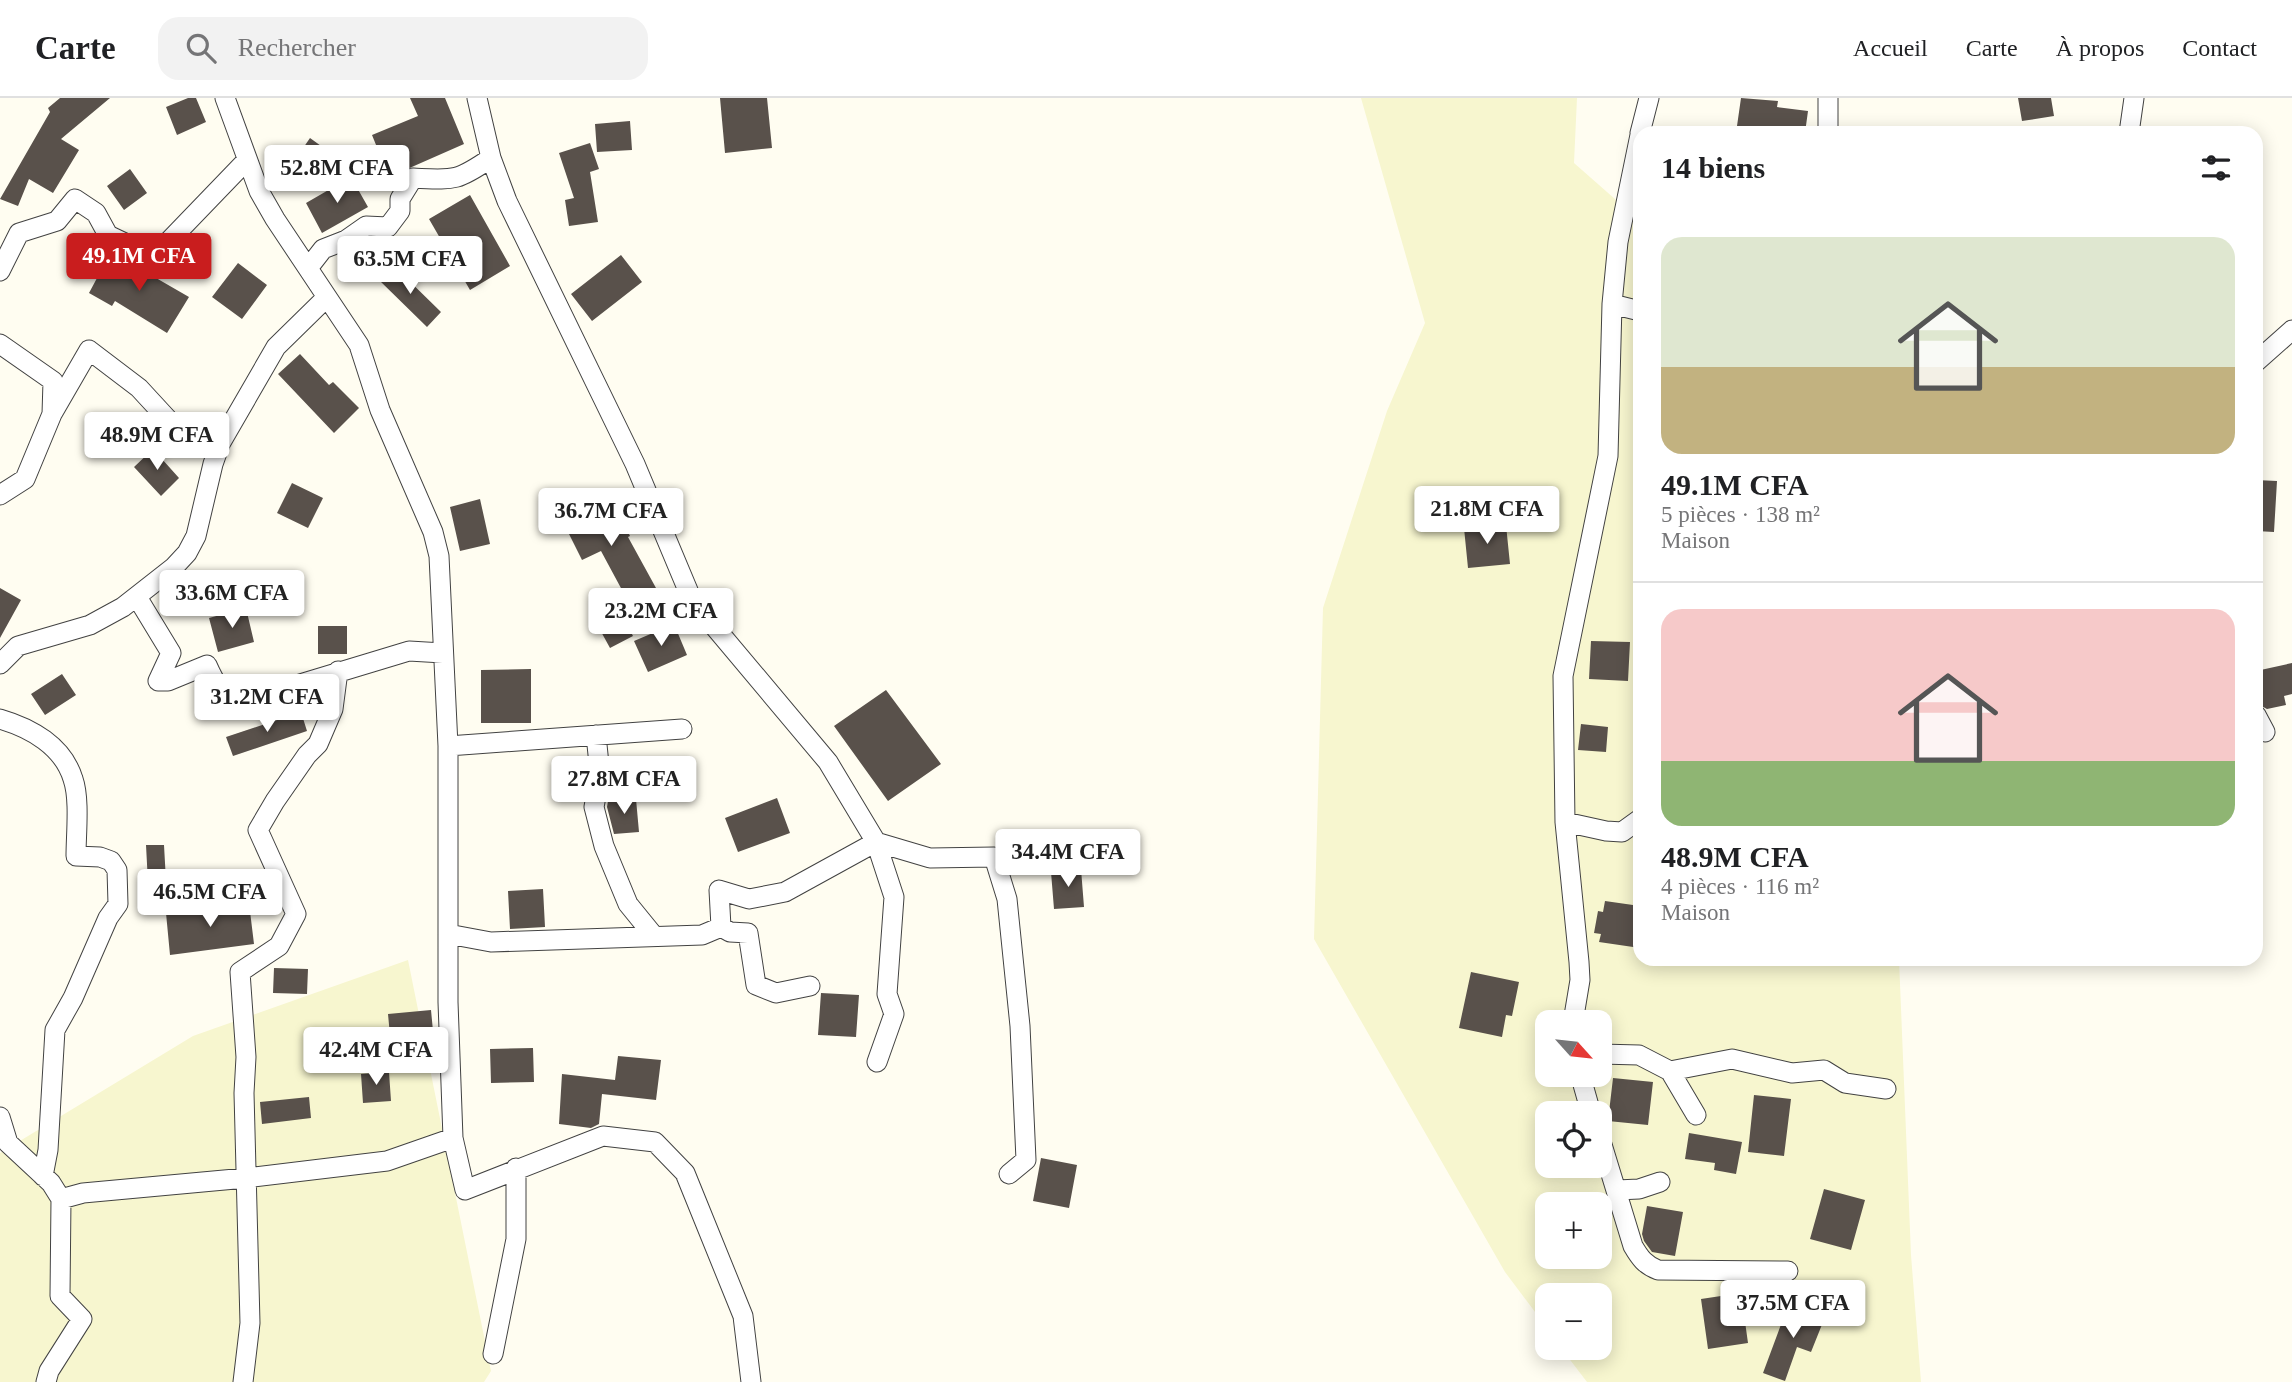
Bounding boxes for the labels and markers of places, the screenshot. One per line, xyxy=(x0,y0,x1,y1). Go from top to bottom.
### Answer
pin: 52.8M CFA xyxy=(257,146,417,205)
pin: 49.1M CFA xyxy=(59,234,219,293)
pin: 63.5M CFA xyxy=(330,236,490,296)
pin: 48.9M CFA xyxy=(77,412,237,472)
pin: 21.8M CFA xyxy=(1407,486,1567,546)
pin: 36.7M CFA xyxy=(531,489,691,548)
pin: 33.6M CFA xyxy=(152,570,312,630)
pin: 23.2M CFA xyxy=(581,588,741,648)
pin: 31.2M CFA xyxy=(187,674,347,734)
pin: 27.8M CFA xyxy=(544,756,704,816)
pin: 34.4M CFA xyxy=(988,830,1148,889)
pin: 46.5M CFA xyxy=(130,870,290,929)
pin: 42.4M CFA xyxy=(296,1028,456,1087)
pin: 37.5M CFA xyxy=(1713,1280,1873,1340)

